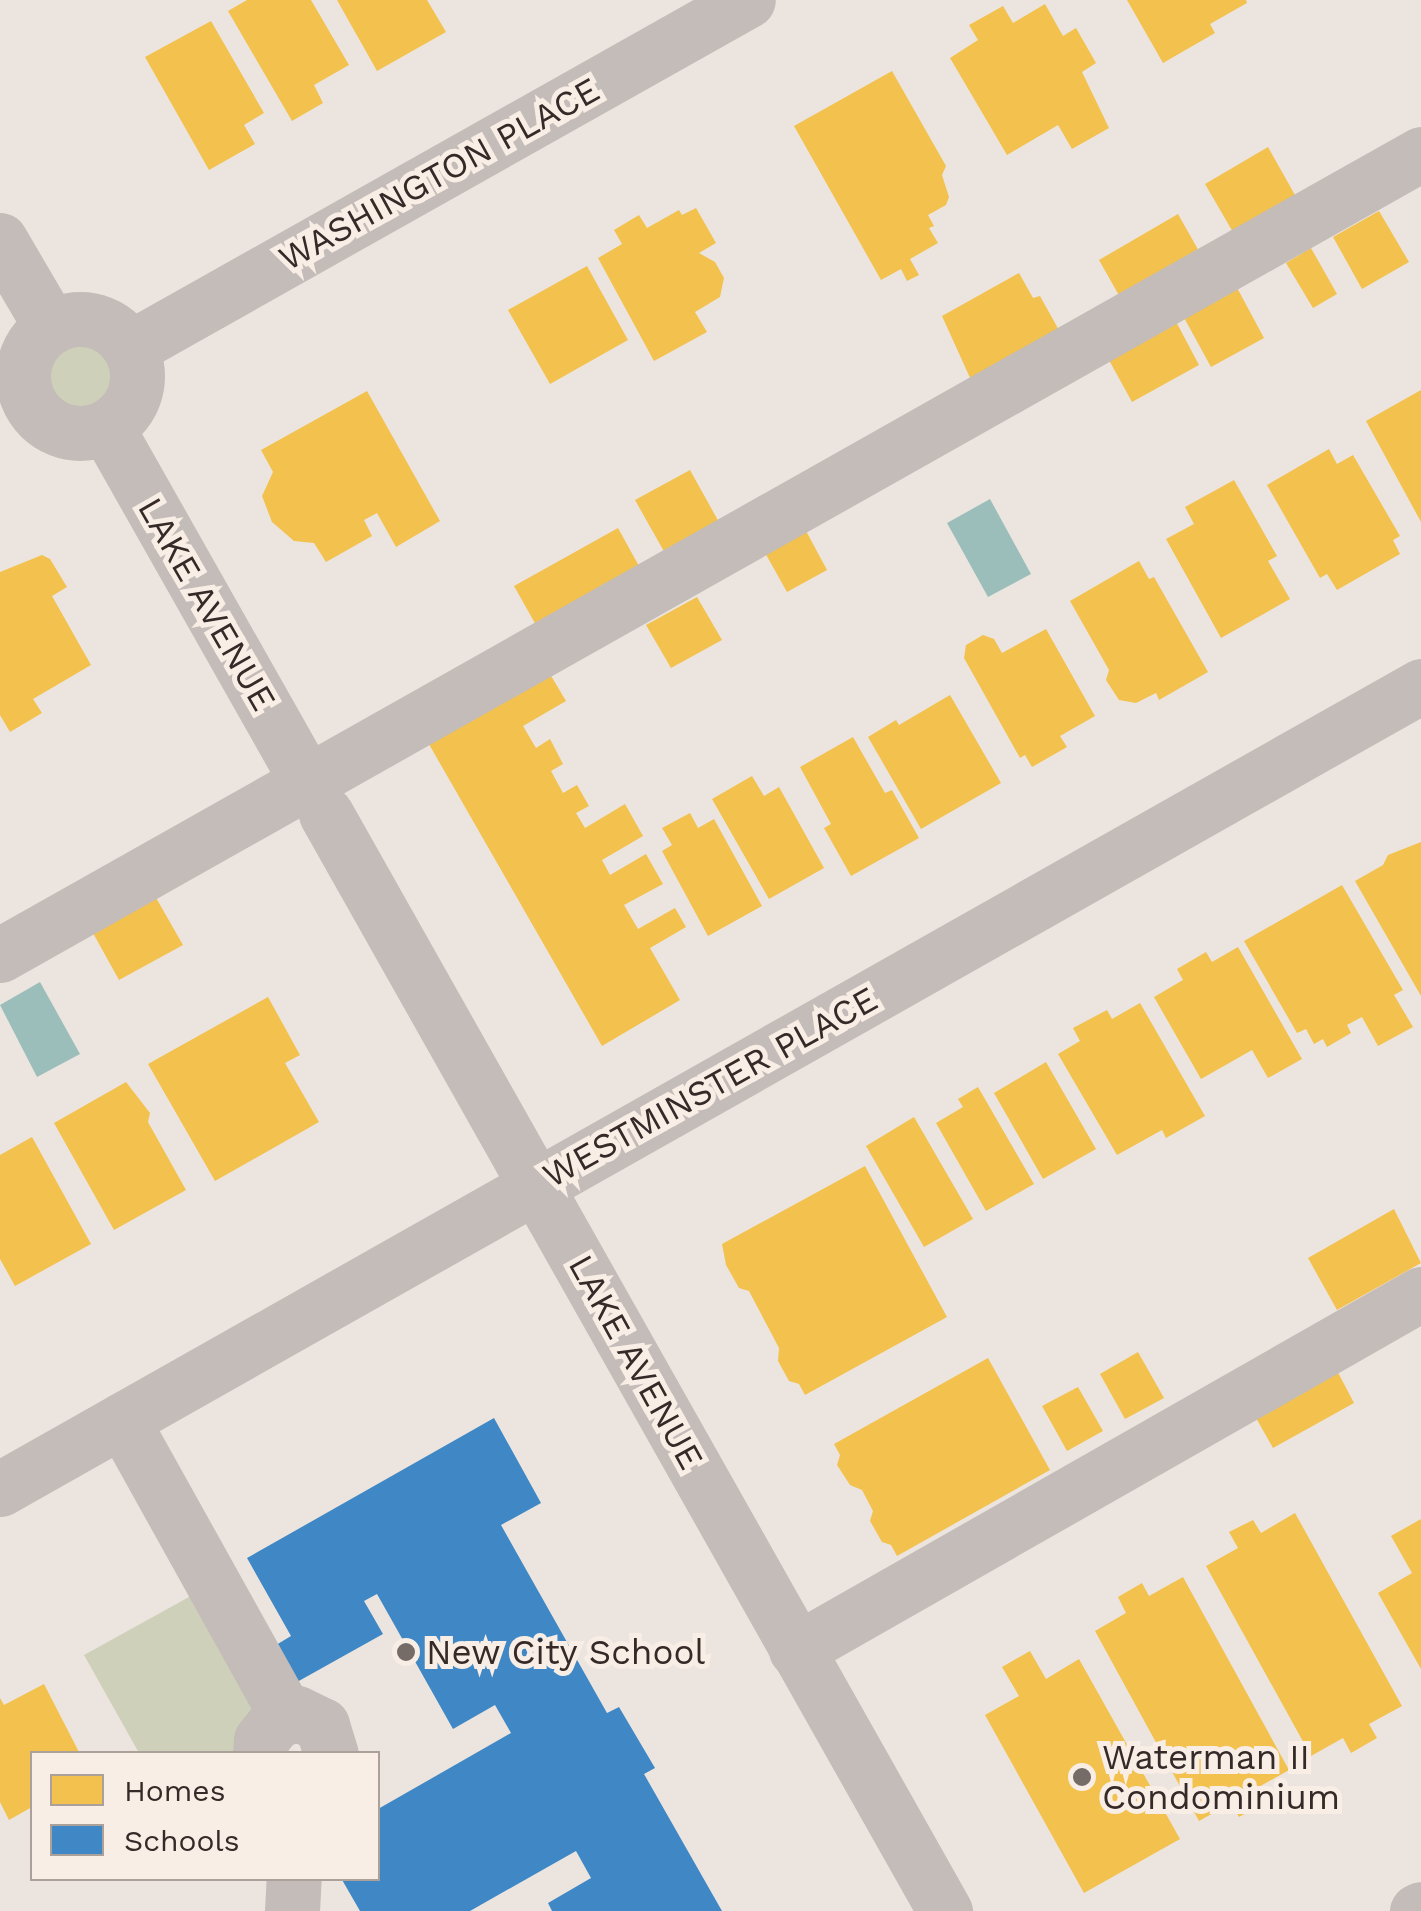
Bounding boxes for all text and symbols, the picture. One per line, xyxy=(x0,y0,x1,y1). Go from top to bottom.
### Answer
street label: WASHINGTON PLACE xyxy=(272,69,606,279)
street label: LAKE AVENUE xyxy=(129,490,285,718)
street label: WESTMINSTER PLACE xyxy=(536,978,884,1196)
street label: LAKE AVENUE xyxy=(559,1247,713,1477)
place label: New City School xyxy=(426,1631,707,1673)
marker: New City School xyxy=(395,1641,417,1663)
place label: Waterman II Condominium xyxy=(1102,1736,1340,1818)
legend xyxy=(30,1751,380,1881)
marker: Waterman II Condominium xyxy=(1071,1766,1093,1788)
text: Homes xyxy=(124,1773,226,1808)
text: Schools xyxy=(124,1823,240,1858)

